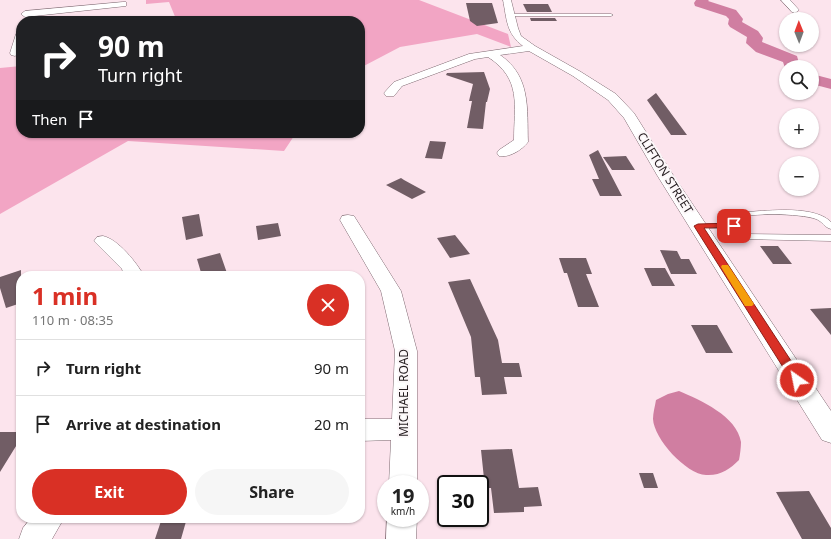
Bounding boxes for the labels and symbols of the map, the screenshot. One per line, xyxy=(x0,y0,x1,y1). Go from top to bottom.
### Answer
north arrow xyxy=(779,12,819,52)
street label: CLIFTON STREET xyxy=(634,129,697,217)
pin xyxy=(717,209,751,243)
street label: MICHAEL ROAD xyxy=(395,349,412,437)
position arrow xyxy=(776,359,818,401)
speed limit sign: 30 xyxy=(437,475,489,527)

